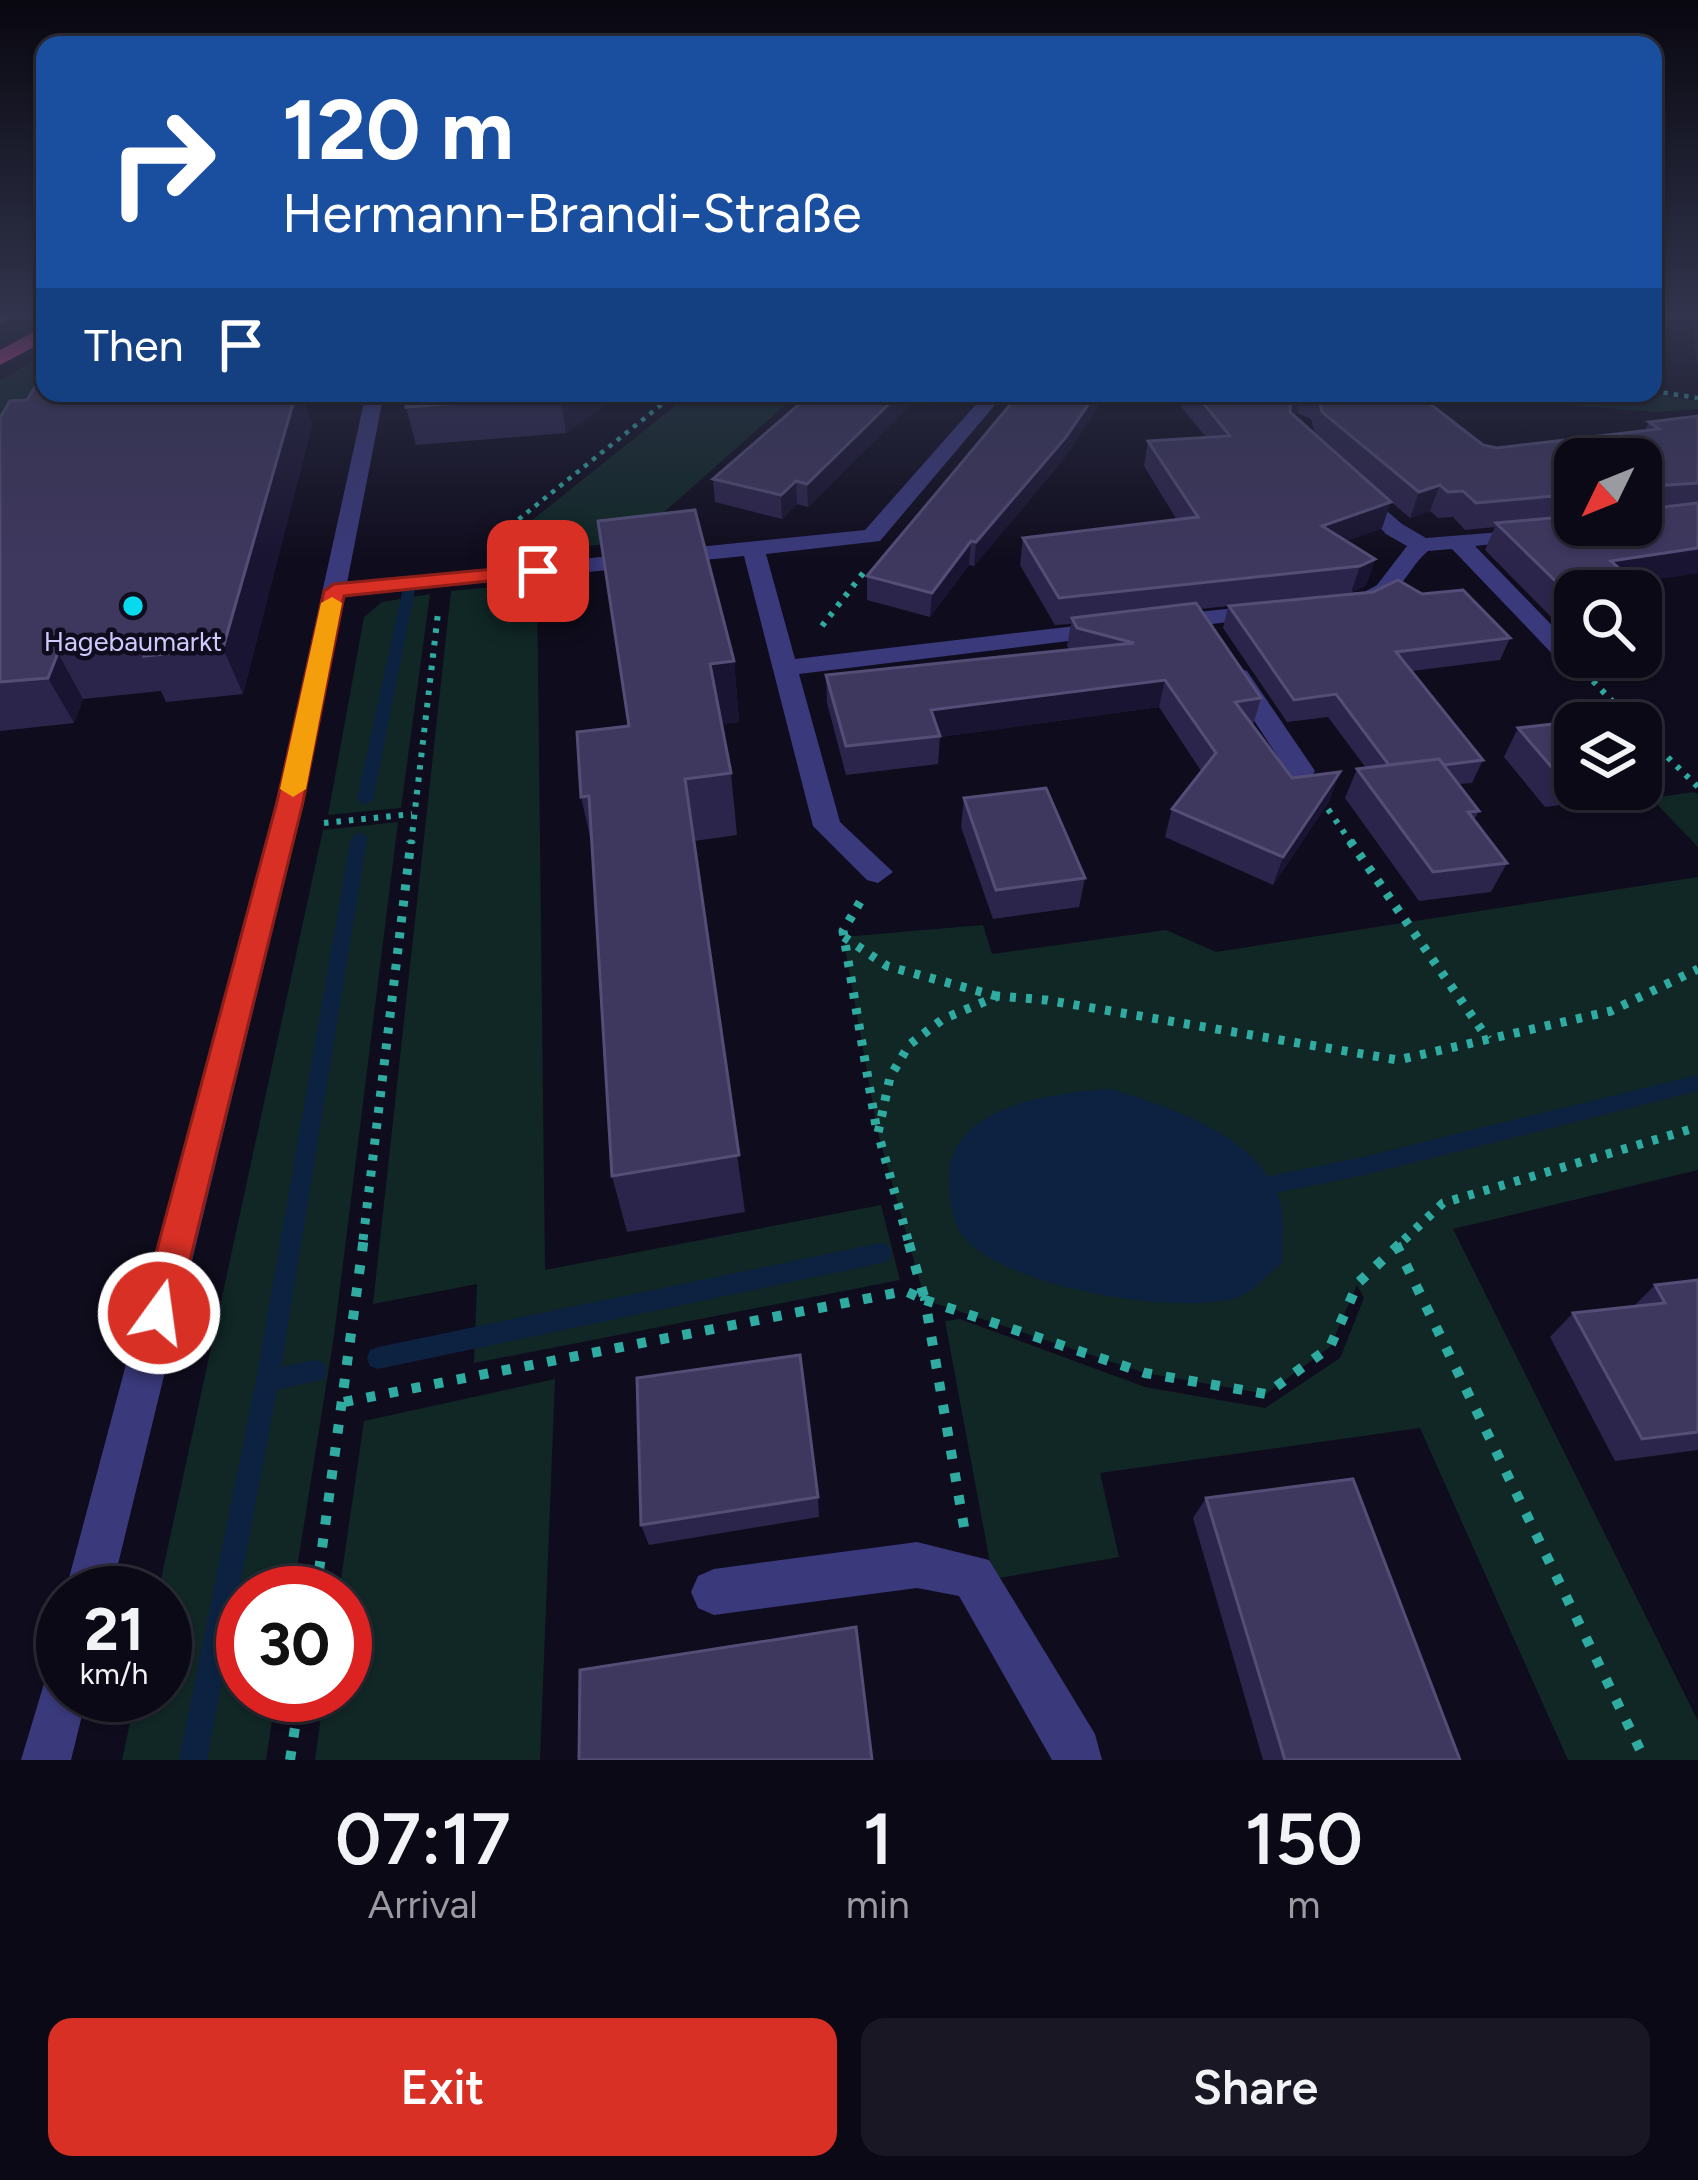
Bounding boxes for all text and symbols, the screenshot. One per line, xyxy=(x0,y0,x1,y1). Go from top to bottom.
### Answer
text: 120 m xyxy=(282,79,514,180)
icon: right xyxy=(84,84,240,240)
text: Hermann-Brandi-Straße xyxy=(282,181,861,246)
icon: arrive xyxy=(208,312,274,378)
text: Then xyxy=(84,318,184,372)
north arrow xyxy=(1554,438,1662,546)
map controls xyxy=(1554,438,1662,810)
pin xyxy=(487,520,589,622)
icon: arrive xyxy=(505,538,571,604)
button: search xyxy=(1554,570,1662,678)
marker: Hagebaumarkt xyxy=(120,593,146,619)
place label: Hagebaumarkt xyxy=(44,625,222,658)
button: layers xyxy=(1554,702,1662,810)
position arrow xyxy=(96,1250,222,1376)
speed limit sign: 30 xyxy=(216,1566,372,1722)
text: 21 xyxy=(84,1593,144,1665)
text: km/h xyxy=(80,1655,148,1692)
text: 07:17 xyxy=(335,1796,511,1882)
text: 1 xyxy=(863,1796,893,1882)
text: 150 xyxy=(1245,1796,1363,1882)
text: Arrival xyxy=(368,1881,478,1928)
text: min xyxy=(846,1881,910,1928)
text: m xyxy=(1287,1881,1321,1928)
button: Exit xyxy=(48,2018,837,2156)
button: Share xyxy=(861,2018,1650,2156)

